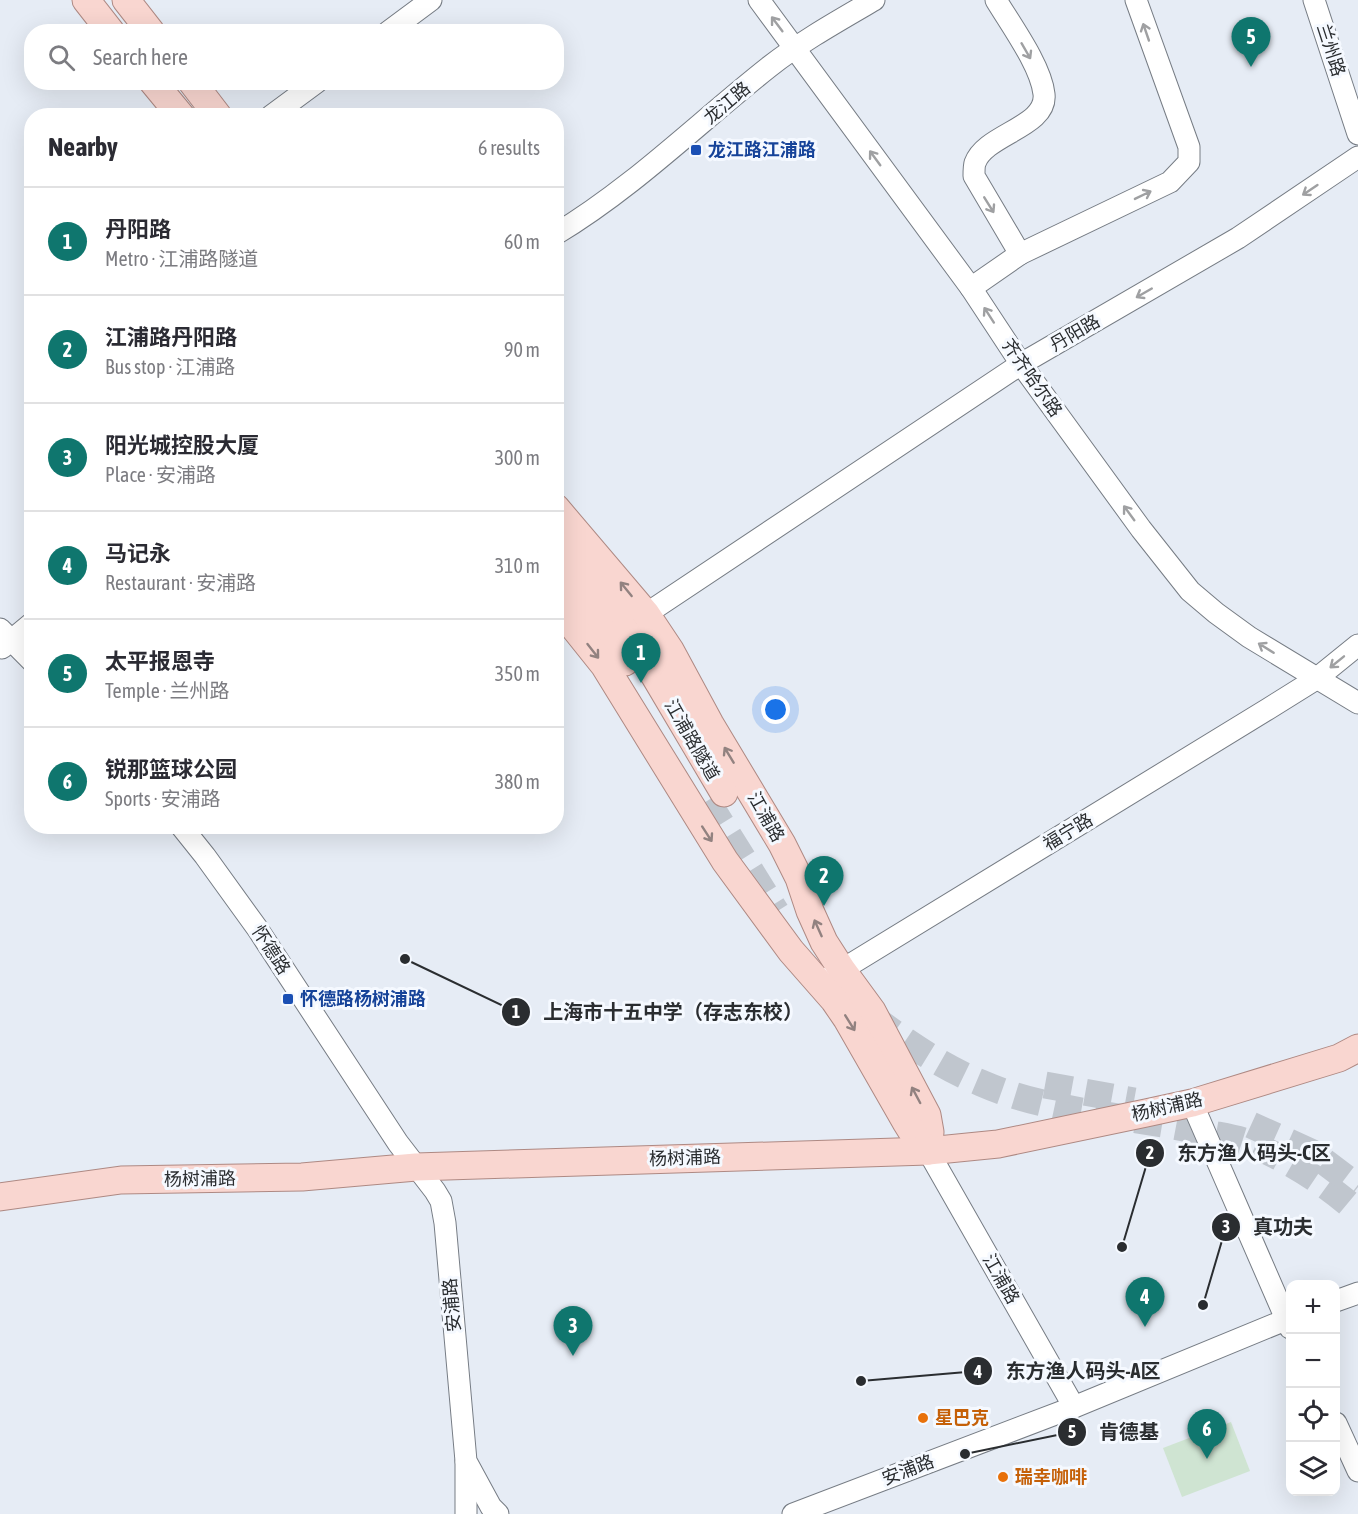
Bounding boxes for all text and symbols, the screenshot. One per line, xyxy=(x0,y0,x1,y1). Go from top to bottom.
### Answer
one-way arrow xyxy=(770,16,783,32)
pin: 5 xyxy=(1232,17,1270,67)
street label: 兰州路 xyxy=(1313,21,1350,79)
one-way arrow xyxy=(1140,23,1151,42)
search box xyxy=(24,24,564,90)
icon: search xyxy=(45,41,78,74)
one-way arrow xyxy=(1021,41,1032,59)
text: Search here xyxy=(93,44,188,70)
street label: 龙江路 xyxy=(699,77,754,128)
text: Nearby xyxy=(48,132,118,162)
text: 6 results xyxy=(478,136,540,159)
place label: 龙江路江浦路 xyxy=(708,139,816,160)
marker: 龙江路江浦路 xyxy=(689,143,703,157)
one-way arrow xyxy=(868,150,881,166)
one-way arrow xyxy=(1302,184,1318,196)
one-way arrow xyxy=(1133,188,1151,200)
one-way arrow xyxy=(984,196,996,213)
text: 丹阳路 xyxy=(105,216,171,242)
text: 1 xyxy=(63,230,72,253)
text: 60 m xyxy=(504,230,540,253)
text: Metro · 江浦路隧道 xyxy=(105,247,258,270)
one-way arrow xyxy=(1136,287,1153,299)
one-way arrow xyxy=(983,308,995,324)
street label: 丹阳路 xyxy=(1046,310,1103,355)
text: 江浦路丹阳路 xyxy=(105,324,237,350)
street label: 齐齐哈尔路 xyxy=(998,335,1067,421)
text: 2 xyxy=(63,338,72,361)
text: 90 m xyxy=(504,338,540,361)
text: Bus stop · 江浦路 xyxy=(105,355,235,378)
text: 阳光城控股大厦 xyxy=(105,432,259,458)
text: 3 xyxy=(63,446,72,469)
text: 300 m xyxy=(495,446,540,469)
text: Place · 安浦路 xyxy=(105,463,216,486)
one-way arrow xyxy=(1123,505,1135,521)
text: 马记永 xyxy=(105,540,171,566)
text: 4 xyxy=(63,554,72,577)
text: 310 m xyxy=(495,554,540,577)
text: Restaurant · 安浦路 xyxy=(105,571,256,594)
one-way arrow xyxy=(619,582,633,597)
pin: 1 xyxy=(622,634,660,683)
one-way arrow xyxy=(586,642,599,658)
one-way arrow xyxy=(1259,642,1275,654)
text: 太平报恩寺 xyxy=(105,648,215,674)
one-way arrow xyxy=(1329,656,1345,669)
text: 5 xyxy=(63,662,72,685)
text: 350 m xyxy=(495,662,540,685)
text: Temple · 兰州路 xyxy=(105,679,229,702)
your location xyxy=(761,695,790,724)
street label: 江浦路隧道 xyxy=(661,696,724,784)
one-way arrow xyxy=(722,747,734,764)
text: 锐那篮球公园 xyxy=(105,756,237,782)
text: 6 xyxy=(63,770,72,793)
text: 380 m xyxy=(495,770,540,793)
text: Sports · 安浦路 xyxy=(105,787,221,810)
street label: 江浦路 xyxy=(744,788,789,845)
street label: 福宁路 xyxy=(1039,809,1096,854)
one-way arrow xyxy=(701,825,713,842)
pin: 2 xyxy=(804,856,844,906)
one-way arrow xyxy=(811,919,823,937)
street label: 怀德路 xyxy=(248,921,295,978)
place label: 怀德路杨树浦路 xyxy=(300,988,426,1009)
marker: 怀德路杨树浦路 xyxy=(281,992,295,1006)
callout: 上海市十五中学（存志东校） xyxy=(501,993,815,1031)
text: 上海市十五中学（存志东校） xyxy=(543,1000,803,1023)
text: 1 xyxy=(512,1001,520,1022)
one-way arrow xyxy=(844,1014,856,1031)
one-way arrow xyxy=(910,1087,921,1105)
street label: 杨树浦路 xyxy=(1129,1088,1204,1125)
callout: 东方渔人码头-C区 xyxy=(1135,1134,1343,1172)
text: 东方渔人码头-C区 xyxy=(1177,1141,1331,1164)
text: 2 xyxy=(1146,1142,1154,1163)
street label: 杨树浦路 xyxy=(649,1146,721,1169)
street label: 杨树浦路 xyxy=(164,1167,236,1190)
callout: 真功夫 xyxy=(1211,1208,1325,1246)
text: 真功夫 xyxy=(1253,1215,1313,1238)
text: 3 xyxy=(1222,1216,1230,1237)
street label: 江浦路 xyxy=(979,1250,1024,1307)
street label: 安浦路 xyxy=(439,1277,464,1333)
pin: 4 xyxy=(1126,1278,1164,1327)
map controls xyxy=(1286,1280,1340,1496)
button: + xyxy=(1286,1280,1340,1334)
pin: 3 xyxy=(554,1306,592,1356)
button: − xyxy=(1286,1334,1340,1388)
callout: 东方渔人码头-A区 xyxy=(963,1352,1172,1390)
text: 东方渔人码头-A区 xyxy=(1006,1359,1160,1382)
text: 4 xyxy=(973,1361,982,1382)
button: locate xyxy=(1286,1388,1340,1442)
place label: 星巴克 xyxy=(935,1407,989,1428)
pin: 6 xyxy=(1188,1410,1226,1459)
marker: 星巴克 xyxy=(916,1411,930,1425)
callout: 肯德基 xyxy=(1057,1413,1171,1451)
text: 肯德基 xyxy=(1099,1420,1159,1443)
text: 5 xyxy=(1068,1421,1076,1442)
button: layers xyxy=(1286,1442,1340,1496)
street label: 安浦路 xyxy=(879,1450,937,1489)
place label: 瑞幸咖啡 xyxy=(1015,1466,1087,1487)
marker: 瑞幸咖啡 xyxy=(996,1470,1010,1484)

